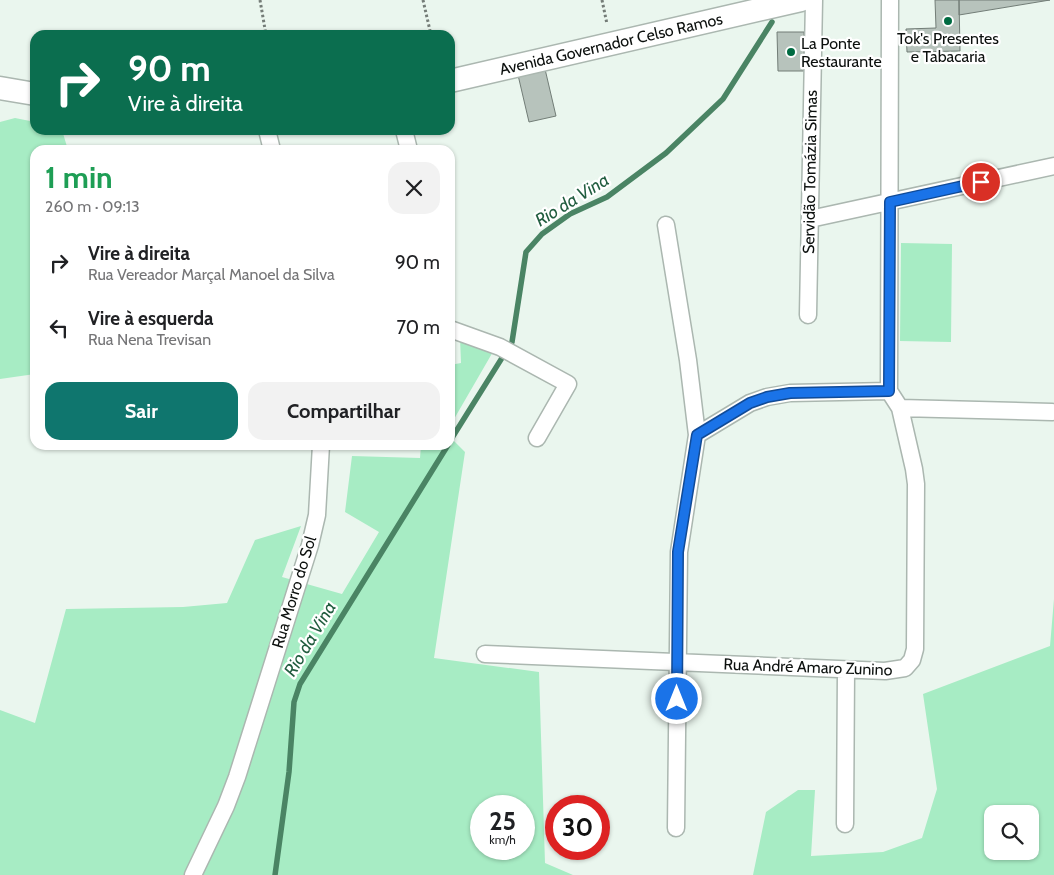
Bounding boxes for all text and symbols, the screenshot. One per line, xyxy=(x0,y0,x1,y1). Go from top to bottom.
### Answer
street label: Avenida Governador Celso Ramos xyxy=(498,9,725,79)
marker: Tok's Presentes e Tabacaria xyxy=(942,15,954,27)
place label: Tok's Presentes e Tabacaria xyxy=(897,29,999,66)
place label: La Ponte Restaurante xyxy=(801,34,882,71)
marker: La Ponte Restaurante xyxy=(785,46,797,58)
text: 90 m xyxy=(128,47,211,90)
icon: right xyxy=(45,50,110,115)
text: Vire à direita xyxy=(128,90,243,117)
street label: Servidão Tomázia Simas xyxy=(799,90,821,254)
text: 1 min xyxy=(45,159,113,196)
pin xyxy=(960,161,1002,203)
button: close xyxy=(388,162,440,214)
icon: arrive xyxy=(967,168,995,196)
water label: Rio da Vina xyxy=(531,169,613,231)
text: 260 m · 09:13 xyxy=(45,197,140,216)
text: Vire à direita xyxy=(88,242,190,265)
icon: right xyxy=(45,249,73,277)
text: 90 m xyxy=(395,251,440,274)
text: Rua Vereador Marçal Manoel da Silva xyxy=(88,265,335,284)
text: Vire à esquerda xyxy=(88,307,214,330)
icon: left xyxy=(45,314,73,342)
text: 70 m xyxy=(396,316,440,339)
text: Rua Nena Trevisan xyxy=(88,330,211,349)
button: Sair xyxy=(45,382,238,440)
button: Compartilhar xyxy=(248,382,440,440)
street label: Rua Morro do Sol xyxy=(268,533,320,650)
water label: Rio da Vina xyxy=(279,598,341,680)
street label: Rua André Amaro Zunino xyxy=(723,655,893,679)
position arrow xyxy=(650,672,702,724)
speed limit sign: 30 xyxy=(545,795,610,860)
map controls xyxy=(984,805,1039,860)
button: search xyxy=(984,805,1039,860)
text: 25 xyxy=(489,806,516,836)
text: km/h xyxy=(489,832,516,847)

